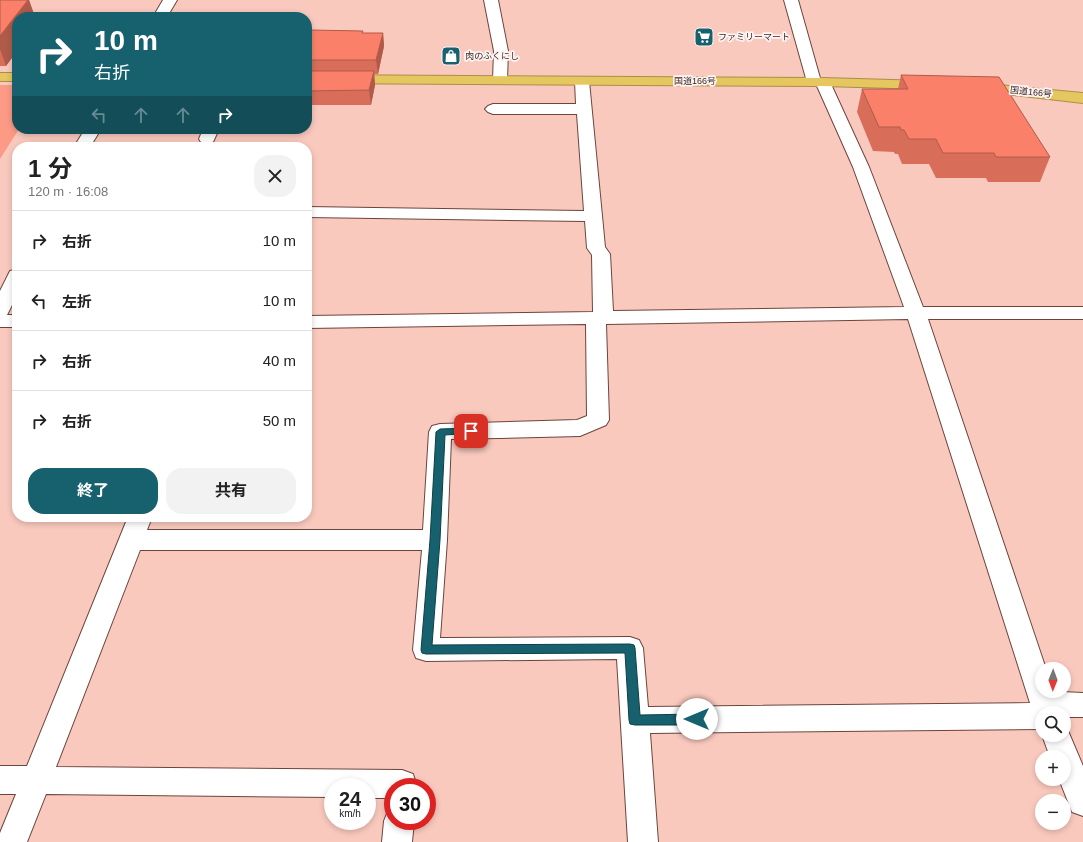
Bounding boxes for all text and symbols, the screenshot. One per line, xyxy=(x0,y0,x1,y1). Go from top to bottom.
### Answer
text: 10 m xyxy=(94,25,158,56)
supermarket icon: ファミリーマート xyxy=(693,26,715,48)
icon: right xyxy=(28,28,80,80)
place label: ファミリーマート xyxy=(718,32,790,42)
shop icon: 肉のふくにし xyxy=(440,45,462,67)
place label: 肉のふくにし xyxy=(465,51,519,61)
text: 右折 xyxy=(94,63,130,83)
street label: 国道166号 xyxy=(674,76,716,86)
street label: 国道166号 xyxy=(1010,85,1052,99)
icon: left xyxy=(88,104,110,126)
icon: ahead xyxy=(130,104,152,126)
icon: ahead xyxy=(172,104,194,126)
icon: right xyxy=(214,104,236,126)
text: 1 分 xyxy=(28,155,72,182)
button: close xyxy=(254,155,296,197)
text: 120 m · 16:08 xyxy=(28,184,108,199)
icon: right xyxy=(28,230,50,252)
text: 10 m xyxy=(263,232,296,249)
text: 右折 xyxy=(62,233,92,250)
icon: left xyxy=(28,290,50,312)
text: 10 m xyxy=(263,292,296,309)
text: 左折 xyxy=(62,293,92,310)
icon: right xyxy=(28,350,50,372)
text: 40 m xyxy=(263,352,296,369)
text: 右折 xyxy=(62,353,92,370)
icon: right xyxy=(28,410,50,432)
text: 50 m xyxy=(263,412,296,429)
text: 右折 xyxy=(62,413,92,430)
pin xyxy=(454,414,488,448)
icon: arrive xyxy=(460,420,482,442)
button: 終了 xyxy=(28,468,158,514)
button: 共有 xyxy=(166,468,296,514)
north arrow xyxy=(1035,662,1071,698)
map controls xyxy=(1035,662,1071,830)
position arrow xyxy=(676,698,718,740)
button: search xyxy=(1035,706,1071,742)
button: + xyxy=(1035,750,1071,786)
speed limit sign: 30 xyxy=(384,778,436,830)
text: 24 xyxy=(339,788,361,810)
button: − xyxy=(1035,794,1071,830)
text: km/h xyxy=(339,808,361,819)

